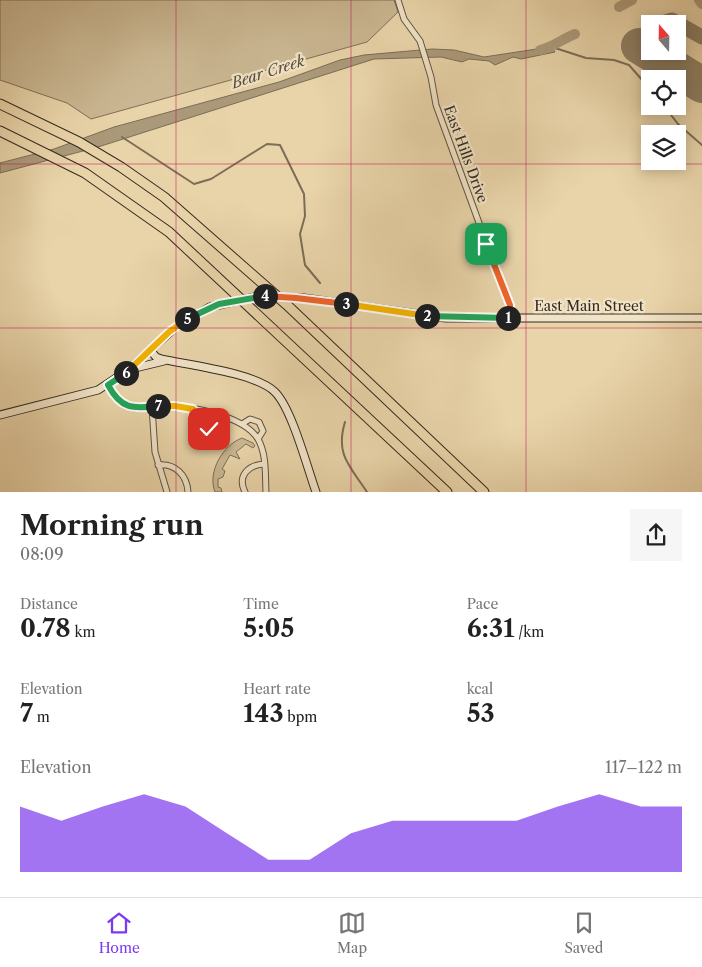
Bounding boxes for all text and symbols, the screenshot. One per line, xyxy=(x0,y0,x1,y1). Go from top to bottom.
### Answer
north arrow xyxy=(641,15,686,60)
map controls xyxy=(641,15,686,170)
water label: Bear Creek xyxy=(228,51,307,93)
button: locate xyxy=(641,70,686,115)
street label: East Hills Drive xyxy=(440,103,492,205)
button: layers xyxy=(641,125,686,170)
pin xyxy=(465,223,507,265)
icon: arrive xyxy=(472,230,500,258)
pin: 4 xyxy=(252,284,278,308)
text: 4 xyxy=(261,287,270,305)
pin: 3 xyxy=(334,292,358,316)
text: 3 xyxy=(343,295,350,313)
street label: East Main Street xyxy=(534,297,644,315)
pin: 2 xyxy=(414,304,440,328)
pin: 5 xyxy=(174,306,200,332)
pin: 1 xyxy=(496,306,520,330)
text: 2 xyxy=(423,307,432,325)
text: 1 xyxy=(505,309,512,327)
text: 5 xyxy=(184,310,191,328)
pin: 6 xyxy=(114,360,138,386)
text: 6 xyxy=(122,364,131,382)
pin: 7 xyxy=(146,394,170,418)
text: 7 xyxy=(155,397,162,415)
pin xyxy=(188,408,230,450)
icon: check xyxy=(195,415,223,443)
text: Morning run xyxy=(20,508,204,542)
button: share xyxy=(630,509,682,561)
text: 08:09 xyxy=(20,544,64,564)
text: Distance xyxy=(20,595,78,613)
text: Time xyxy=(243,595,279,613)
text: Pace xyxy=(467,595,498,613)
text: 0.78 xyxy=(20,613,71,644)
text: 5:05 xyxy=(243,613,294,644)
text: 6:31 xyxy=(467,613,514,644)
text: km xyxy=(71,623,96,641)
text: /km xyxy=(514,623,544,641)
text: Elevation xyxy=(20,680,83,698)
text: Heart rate xyxy=(243,680,311,698)
text: kcal xyxy=(467,680,493,698)
text: 7 xyxy=(20,698,33,729)
text: 143 xyxy=(243,698,284,729)
text: 53 xyxy=(467,698,495,729)
text: m xyxy=(33,708,50,726)
text: bpm xyxy=(284,708,317,726)
text: Elevation xyxy=(20,757,91,777)
text: 117–122 m xyxy=(605,757,682,777)
tab: Home xyxy=(99,909,140,957)
tab: Map xyxy=(337,909,367,957)
tab: Saved xyxy=(564,909,603,957)

